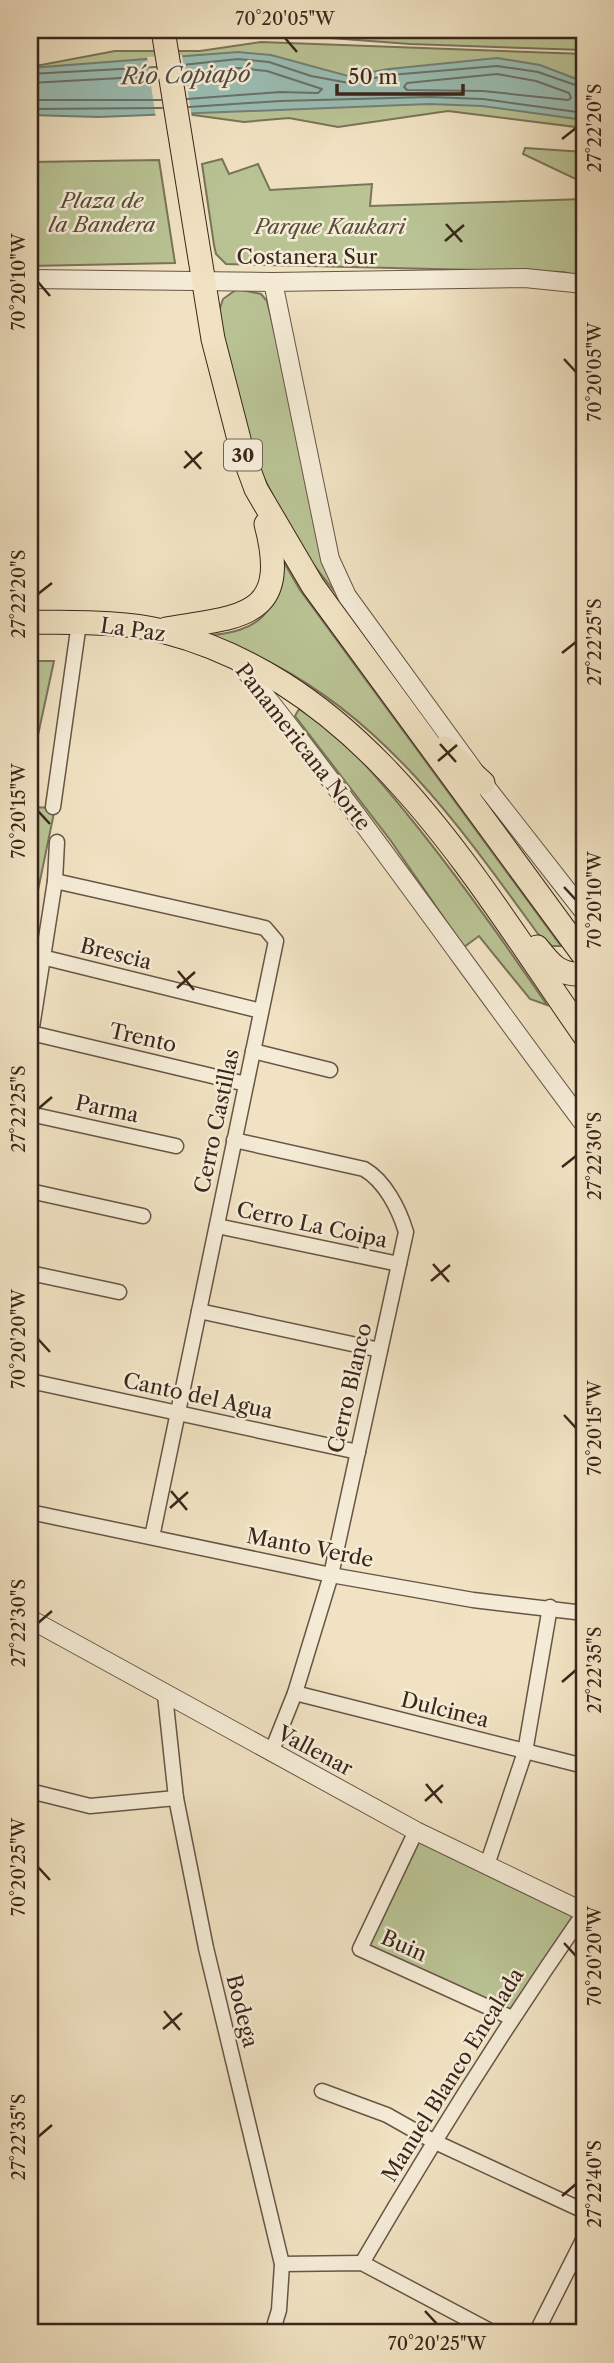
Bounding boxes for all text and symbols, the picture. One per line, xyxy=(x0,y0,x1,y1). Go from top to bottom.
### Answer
text: 70°20'05"W xyxy=(235,8,336,30)
scale bar xyxy=(337,52,463,96)
water label: Río Copiapó xyxy=(119,60,251,90)
text: 50 m xyxy=(348,64,398,89)
text: 27°22'20"S xyxy=(584,84,606,172)
park label: Plaza de la Bandera xyxy=(48,188,156,237)
park label: Parque Kaukari xyxy=(253,214,407,239)
text: 70°20'10"W xyxy=(8,232,30,331)
street label: Costanera Sur xyxy=(236,244,378,269)
text: 70°20'05"W xyxy=(584,321,606,422)
road number: 30 xyxy=(224,440,262,470)
text: 27°22'20"S xyxy=(8,550,30,638)
text: 27°22'25"S xyxy=(584,598,606,686)
street label: La Paz xyxy=(99,613,167,646)
street label: Panamericana Norte xyxy=(231,658,376,835)
text: 70°20'15"W xyxy=(8,762,30,859)
text: 70°20'10"W xyxy=(584,850,606,949)
street label: Brescia xyxy=(78,933,155,975)
street label: Trento xyxy=(107,1018,179,1057)
street label: Cerro Castillas xyxy=(189,1047,244,1195)
text: 27°22'25"S xyxy=(8,1065,30,1153)
street label: Parma xyxy=(73,1090,142,1128)
text: 27°22'30"S xyxy=(584,1112,606,1200)
street label: Cerro La Coipa xyxy=(234,1196,391,1253)
text: 70°20'20"W xyxy=(8,1288,30,1389)
street label: Cerro Blanco xyxy=(322,1320,377,1455)
street label: Canto del Agua xyxy=(121,1367,276,1424)
text: 70°20'15"W xyxy=(584,1379,606,1476)
street label: Manto Verde xyxy=(245,1523,376,1572)
text: 27°22'30"S xyxy=(8,1579,30,1667)
text: 27°22'35"S xyxy=(584,1627,606,1713)
street label: Dulcinea xyxy=(399,1687,493,1733)
street label: Vallenar xyxy=(272,1720,357,1781)
text: 70°20'25"W xyxy=(8,1817,30,1916)
text: 70°20'20"W xyxy=(584,1905,606,2006)
street label: Buin xyxy=(378,1925,431,1967)
street label: Manuel Blanco Encalada xyxy=(376,1963,529,2186)
street label: Bodega xyxy=(221,1972,264,2051)
text: 27°22'35"S xyxy=(8,2094,30,2180)
text: 27°22'40"S xyxy=(584,2140,606,2228)
text: 70°20'25"W xyxy=(388,2333,487,2355)

